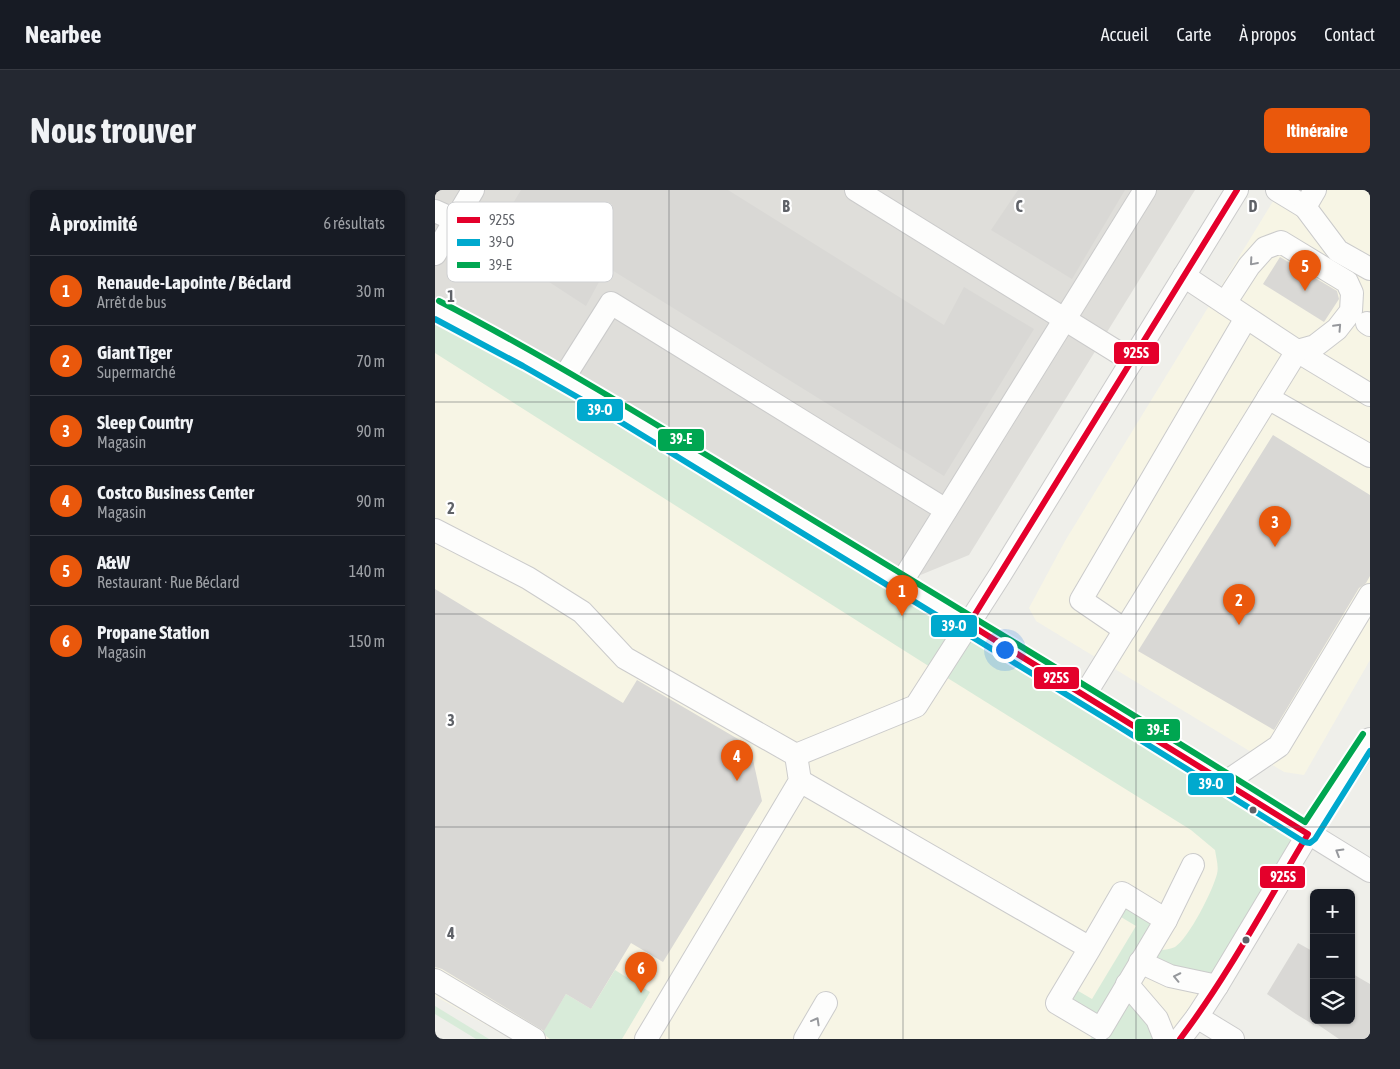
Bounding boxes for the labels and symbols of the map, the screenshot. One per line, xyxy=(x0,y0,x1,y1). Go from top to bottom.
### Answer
text: B xyxy=(782,197,790,215)
text: C xyxy=(1015,197,1023,215)
text: D xyxy=(1249,197,1258,215)
legend xyxy=(447,202,613,282)
text: 925S xyxy=(489,212,515,228)
text: 39-O xyxy=(489,234,514,250)
pin: 5 xyxy=(1289,250,1321,291)
one-way arrow xyxy=(1250,256,1259,265)
text: 39-E xyxy=(489,257,512,273)
text: 1 xyxy=(447,287,455,305)
one-way arrow xyxy=(1332,323,1341,332)
line badge: 925S xyxy=(1113,341,1160,365)
text: 925S xyxy=(1123,345,1149,361)
line badge: 39-O xyxy=(576,398,624,422)
text: 39-O xyxy=(588,402,612,418)
line badge: 39-E xyxy=(657,428,705,452)
text: 39-E xyxy=(670,431,692,447)
text: 2 xyxy=(447,499,455,517)
pin: 3 xyxy=(1259,506,1291,547)
pin: 1 xyxy=(886,575,918,616)
pin: 2 xyxy=(1223,584,1255,625)
line badge: 39-O xyxy=(930,614,978,638)
text: 39-O xyxy=(942,618,966,634)
your location xyxy=(992,637,1018,663)
line badge: 925S xyxy=(1033,666,1080,690)
text: 925S xyxy=(1043,670,1069,686)
text: 3 xyxy=(447,711,455,729)
line badge: 39-E xyxy=(1134,718,1181,742)
text: 39-E xyxy=(1147,722,1169,738)
pin: 4 xyxy=(721,740,753,781)
line badge: 39-O xyxy=(1187,772,1235,796)
text: 39-O xyxy=(1199,776,1223,792)
unlabelled marker xyxy=(1248,805,1258,815)
one-way arrow xyxy=(1336,849,1345,859)
line badge: 925S xyxy=(1259,865,1306,889)
text: 925S xyxy=(1270,869,1296,885)
text: 4 xyxy=(446,924,455,942)
unlabelled marker xyxy=(1241,935,1251,945)
pin: 6 xyxy=(625,952,657,993)
one-way arrow xyxy=(1173,972,1182,983)
one-way arrow xyxy=(809,1017,819,1026)

